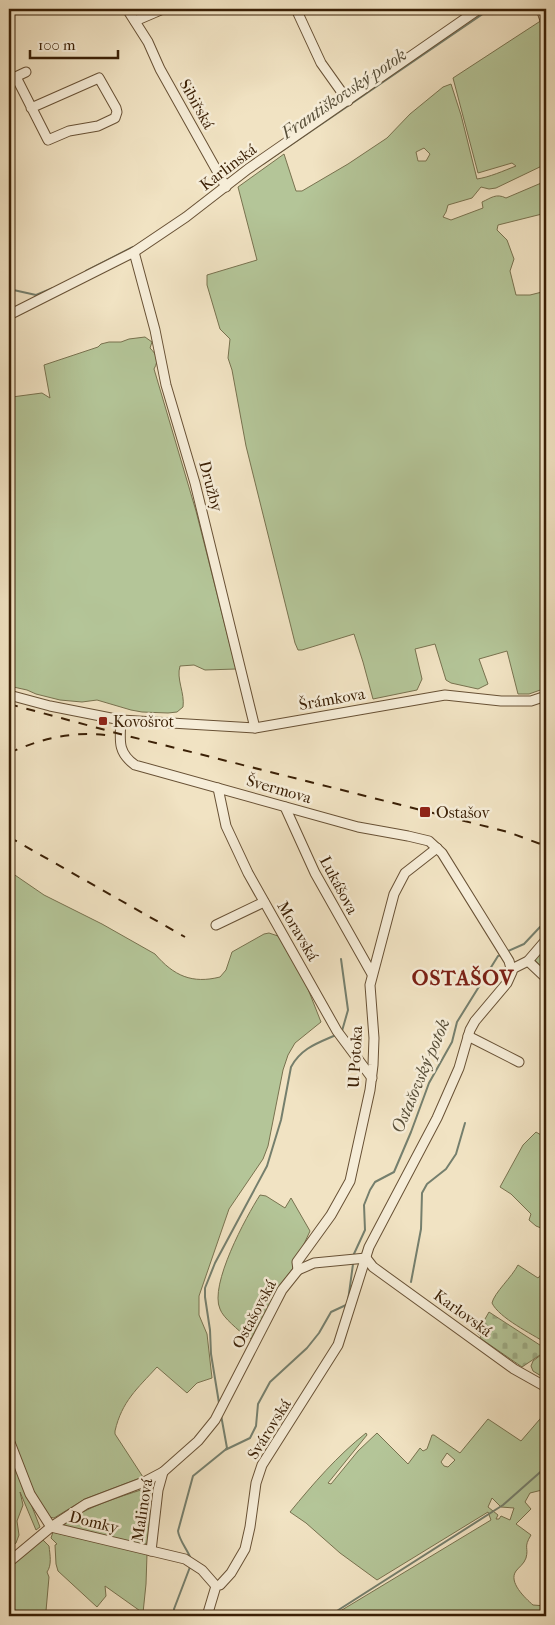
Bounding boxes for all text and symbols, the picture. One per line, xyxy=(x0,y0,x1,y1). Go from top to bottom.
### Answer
scale bar xyxy=(30,28,118,60)
text: 100 m xyxy=(38,36,76,54)
water label: Františkovský potok xyxy=(277,44,411,144)
street label: Sibiřská xyxy=(176,76,219,133)
street label: Karlinská xyxy=(196,139,260,194)
street label: Družby xyxy=(195,459,227,514)
street label: Šrámkova xyxy=(297,683,367,714)
place label: Kovošrot xyxy=(113,712,175,731)
marker: Kovošrot xyxy=(97,715,109,727)
street label: Švermova xyxy=(244,770,315,807)
place label: Ostašov xyxy=(436,803,490,822)
marker: Ostašov xyxy=(418,805,432,819)
street label: Lukášova xyxy=(316,853,363,918)
street label: Moravská xyxy=(273,898,323,965)
district label: OSTAŠOV xyxy=(412,965,514,990)
water label: Ostašovský potok xyxy=(387,1015,455,1137)
street label: U Potoka xyxy=(344,1025,366,1089)
street label: Ostašovská xyxy=(228,1276,280,1352)
street label: Karlovská xyxy=(430,1285,496,1341)
street label: Svárovská xyxy=(243,1395,295,1463)
street label: Malinová xyxy=(128,1477,156,1543)
street label: Domky xyxy=(67,1507,121,1537)

